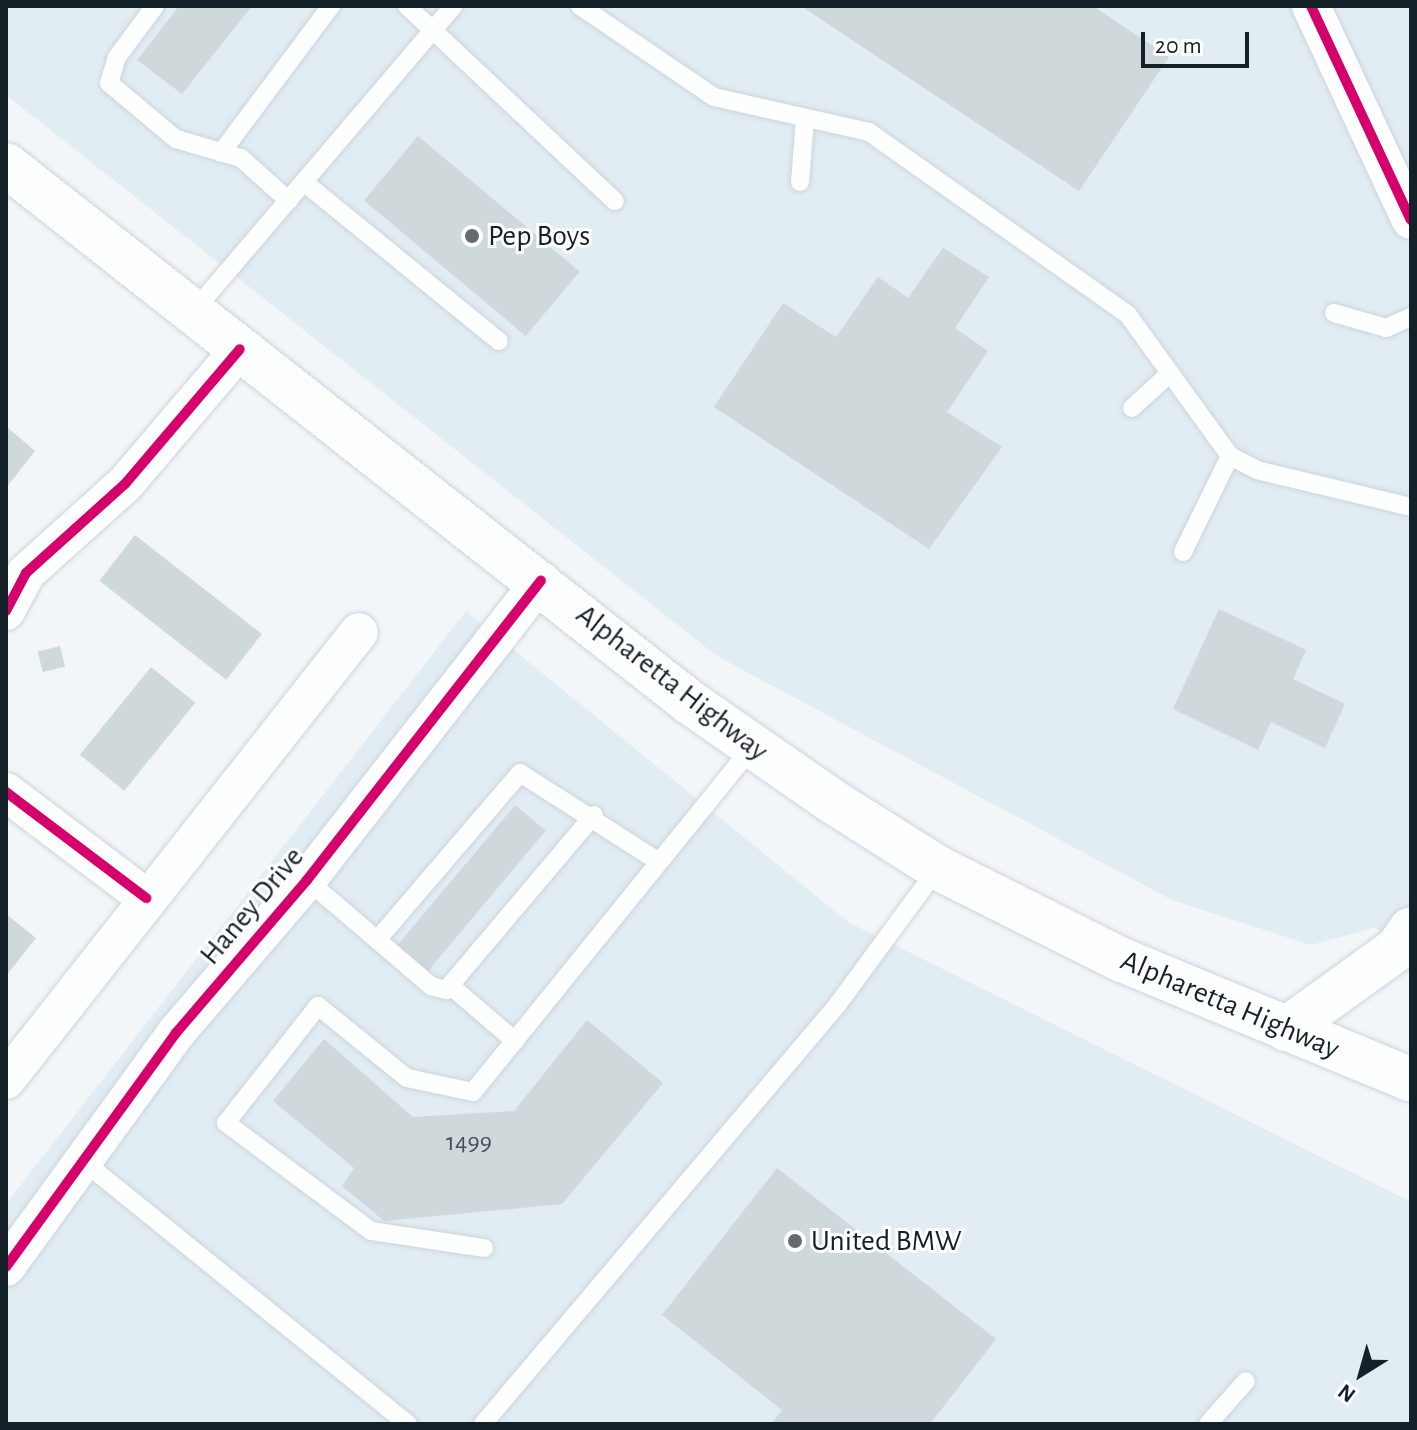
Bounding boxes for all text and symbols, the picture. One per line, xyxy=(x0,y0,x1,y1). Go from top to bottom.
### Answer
scale bar xyxy=(1145,16,1253,66)
text: 20 m xyxy=(1155,34,1202,58)
place label: Pep Boys xyxy=(488,218,590,254)
marker: Pep Boys xyxy=(463,227,481,245)
street label: Alpharetta Highway xyxy=(569,597,775,769)
street label: Haney Drive xyxy=(192,840,312,972)
street label: Alpharetta Highway xyxy=(1115,943,1345,1067)
house number: 1499 xyxy=(446,1127,492,1159)
place label: United BMW xyxy=(811,1223,962,1259)
marker: United BMW xyxy=(786,1232,804,1250)
north arrow xyxy=(1321,1334,1401,1414)
text: N xyxy=(1334,1380,1359,1407)

